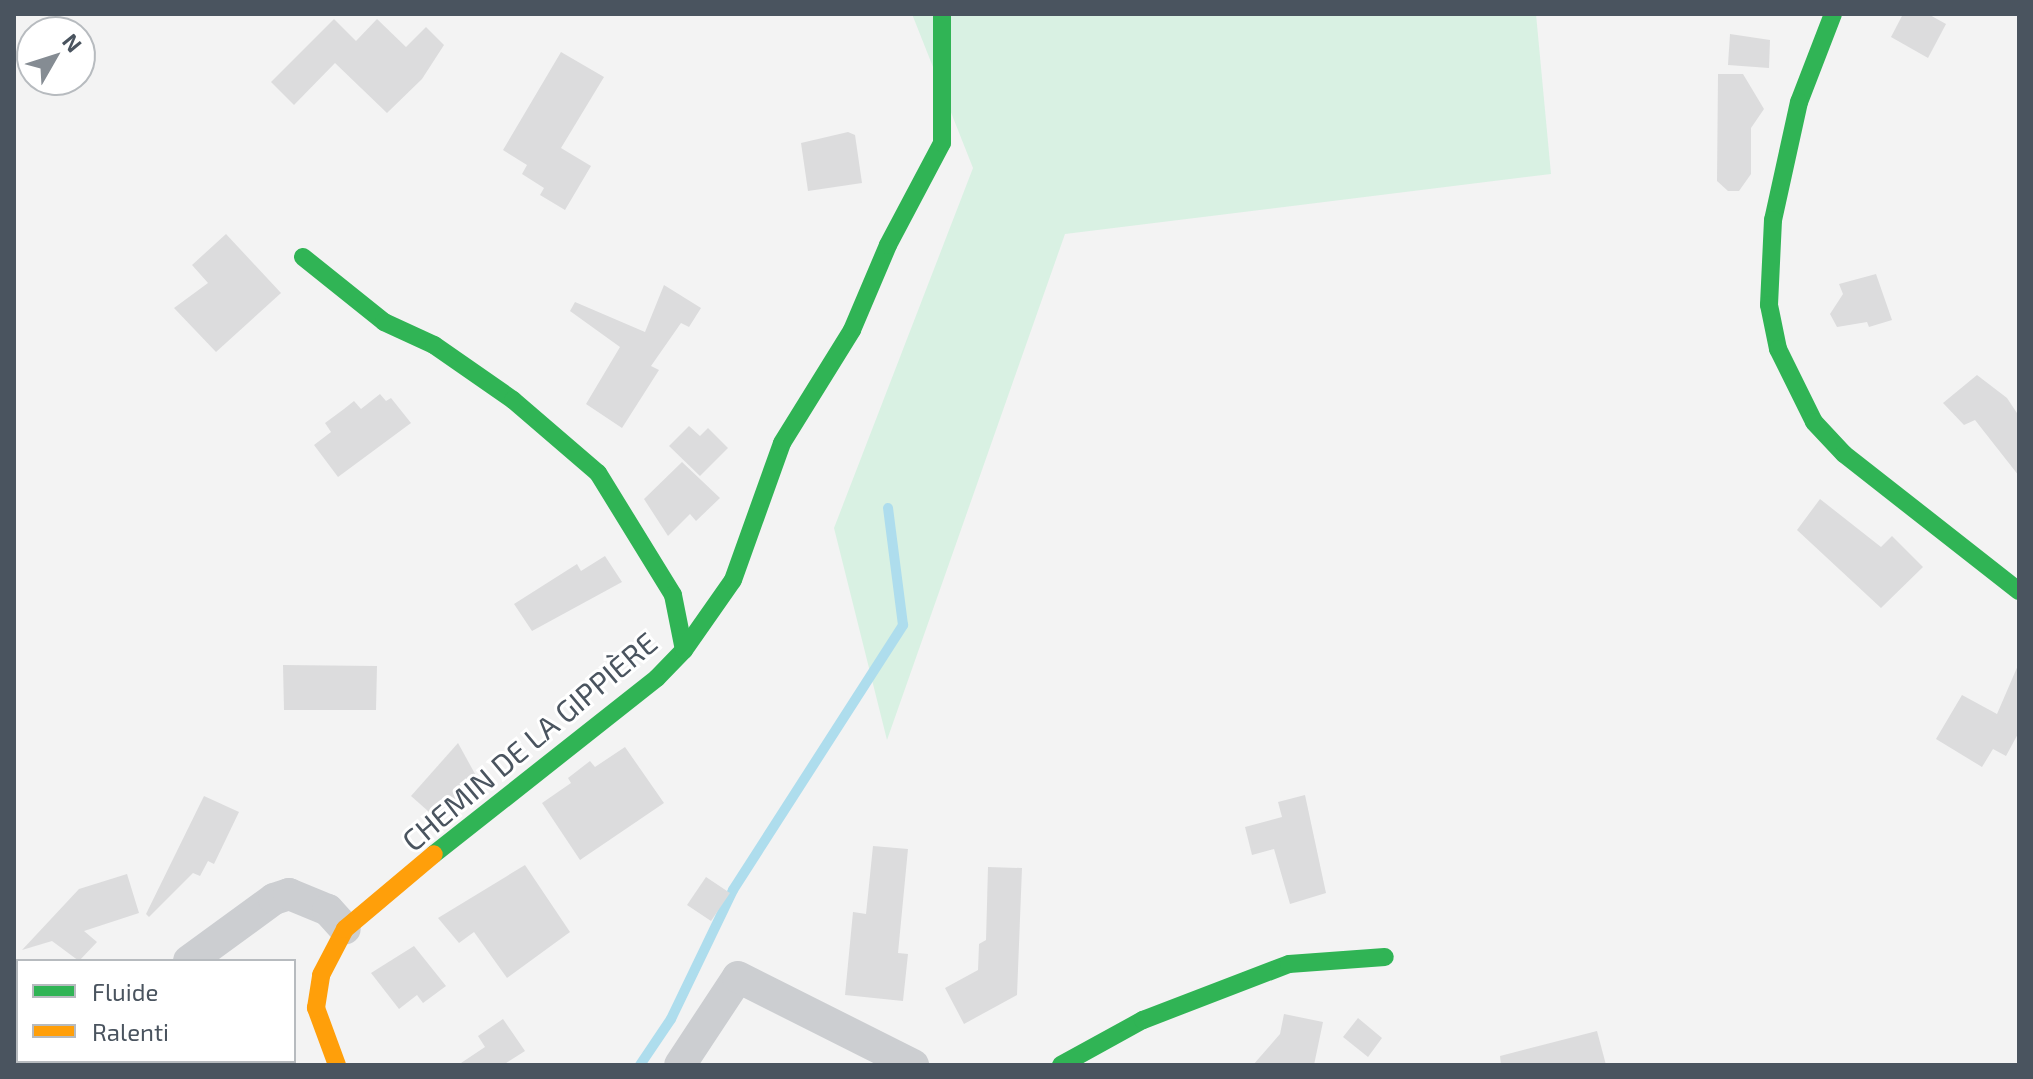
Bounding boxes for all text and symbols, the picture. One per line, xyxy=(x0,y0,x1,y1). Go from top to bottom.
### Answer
north arrow xyxy=(16,16,96,96)
text: N xyxy=(58,28,88,57)
street label: CHEMIN DE LA GIPPIÈRE xyxy=(394,624,664,858)
legend xyxy=(16,959,296,1063)
text: Fluide xyxy=(92,977,158,1006)
text: Ralenti xyxy=(92,1017,169,1046)

